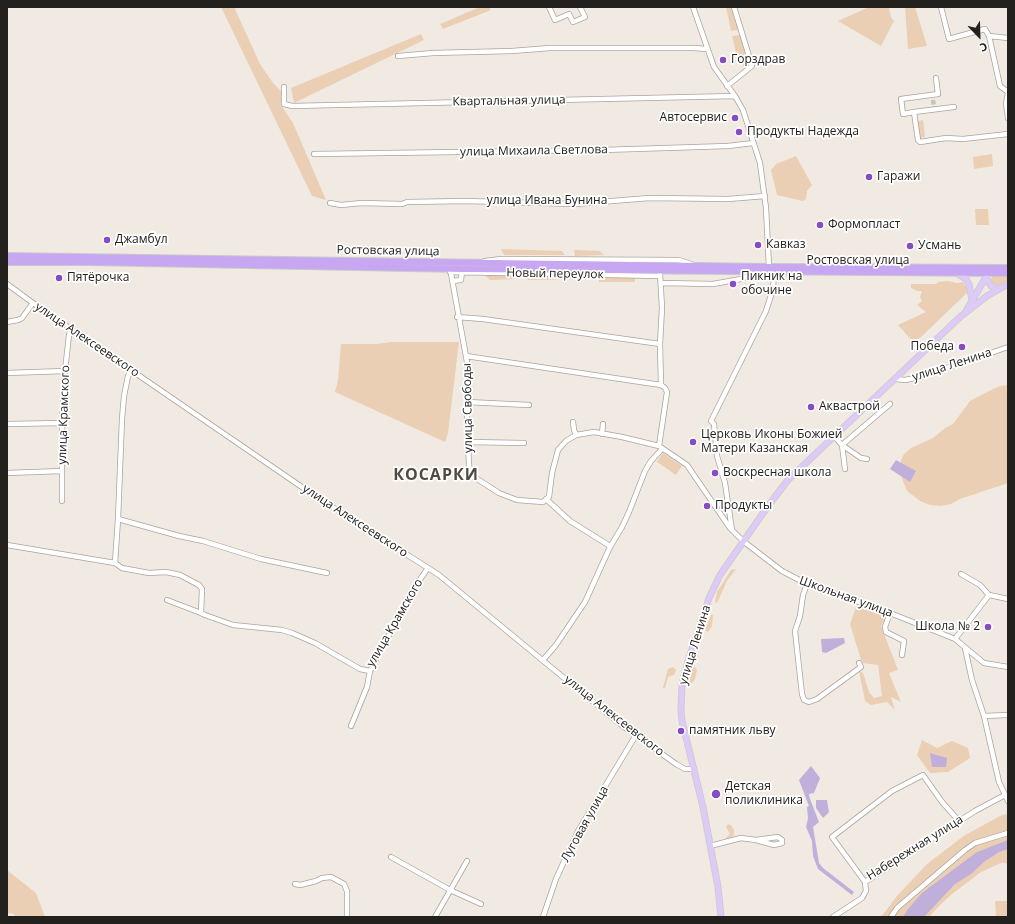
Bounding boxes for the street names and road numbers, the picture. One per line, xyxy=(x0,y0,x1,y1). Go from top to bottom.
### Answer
street label: Квартальная улица xyxy=(452,93,566,109)
street label: улица Михаила Светлова xyxy=(460,143,608,159)
street label: улица Ивана Бунина xyxy=(487,194,607,208)
street label: Ростовская улица xyxy=(336,243,440,259)
street label: Ростовская улица xyxy=(806,254,910,268)
street label: Новый переулок xyxy=(506,266,604,282)
street label: улица Алексеевского xyxy=(32,300,142,380)
street label: улица Ленина xyxy=(911,345,993,385)
street label: улица Свободы xyxy=(460,363,476,453)
street label: улица Крамского xyxy=(55,365,73,465)
street label: улица Алексеевского xyxy=(300,482,410,560)
street label: Школьная улица xyxy=(797,573,895,621)
street label: улица Крамского xyxy=(364,576,426,670)
street label: улица Ленина xyxy=(676,603,714,687)
street label: улица Алексеевского xyxy=(561,673,667,759)
street label: Луговая улица xyxy=(558,783,612,865)
street label: Набережная улица xyxy=(864,812,966,884)

